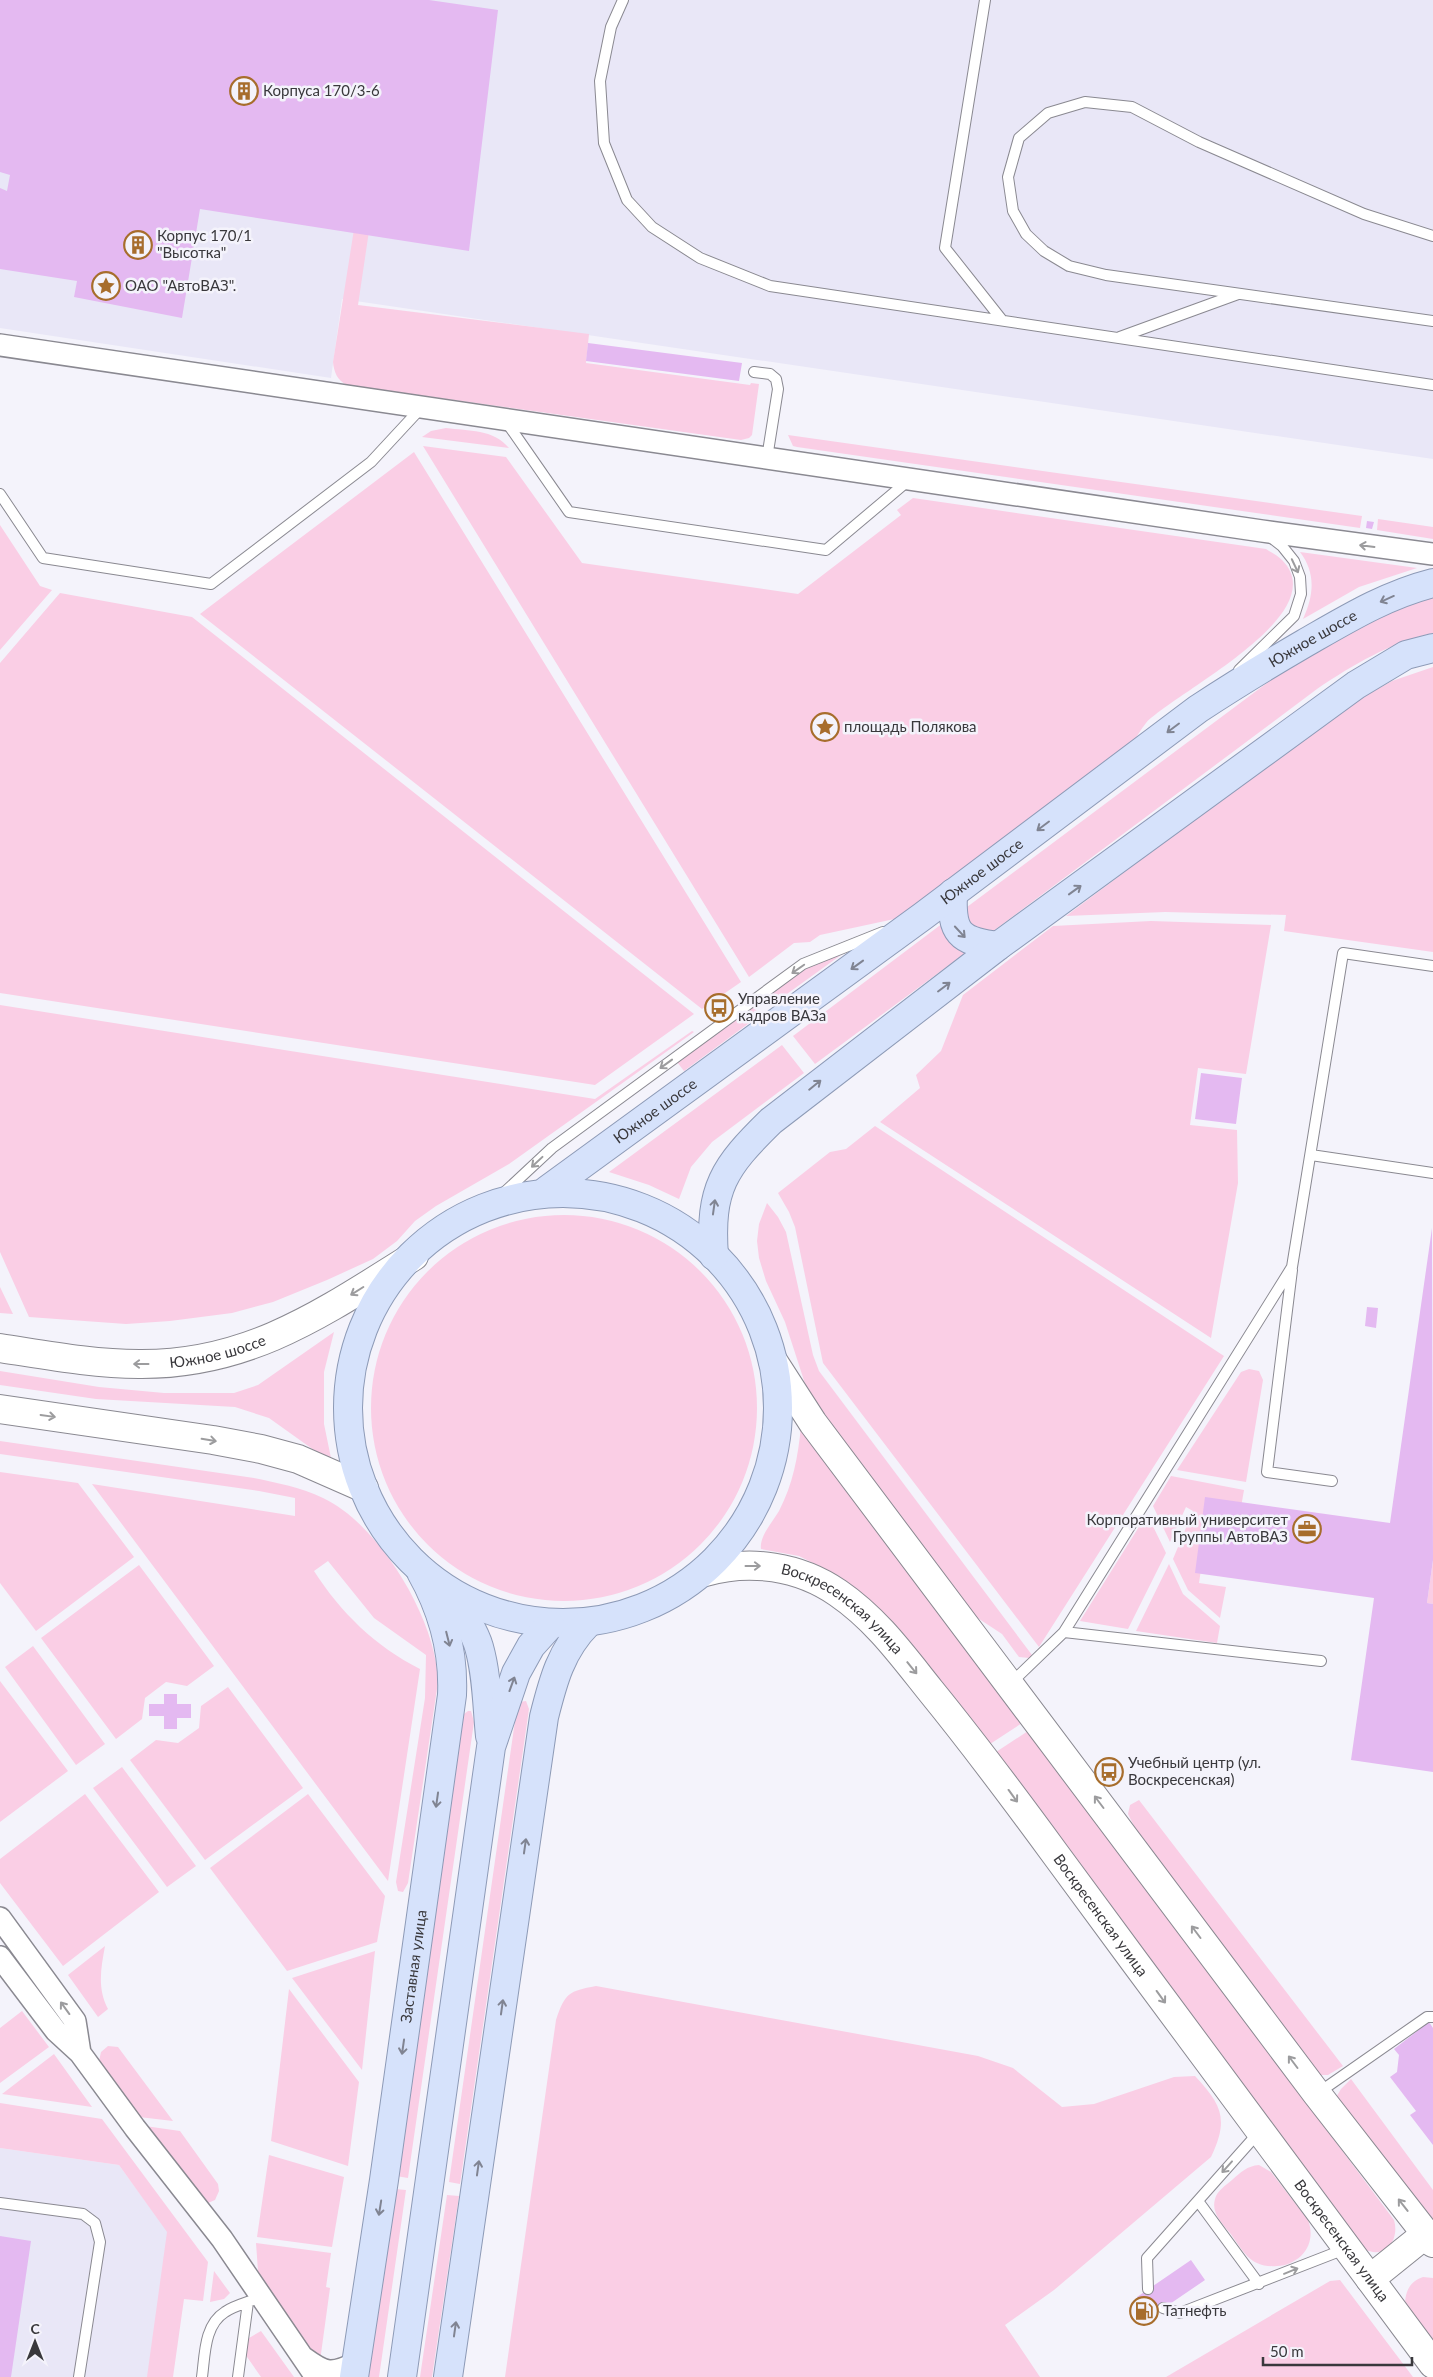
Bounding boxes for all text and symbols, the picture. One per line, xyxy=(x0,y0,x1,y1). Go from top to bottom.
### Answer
building icon: Корпуса 170/3-6 xyxy=(229,76,259,106)
place label: Корпуса 170/3-6 xyxy=(263,81,380,99)
place label: Корпус 170/1 "Высотка" xyxy=(157,226,252,261)
building icon: Корпус 170/1 "Высотка" xyxy=(123,230,153,260)
place icon: ОАО "АвтоВАЗ". xyxy=(91,271,121,301)
place label: ОАО "АвтоВАЗ". xyxy=(125,276,236,294)
one-way arrow xyxy=(1360,541,1376,551)
one-way arrow xyxy=(1291,558,1301,573)
one-way arrow xyxy=(1380,595,1395,604)
street label: Южное шоссе xyxy=(1265,606,1360,671)
place icon: площадь Полякова xyxy=(810,712,840,742)
place label: площадь Полякова xyxy=(844,717,977,735)
one-way arrow xyxy=(1166,723,1180,733)
one-way arrow xyxy=(1037,820,1050,831)
street label: Южное шоссе xyxy=(936,834,1026,908)
one-way arrow xyxy=(1068,885,1082,895)
one-way arrow xyxy=(955,926,966,939)
one-way arrow xyxy=(851,959,864,970)
one-way arrow xyxy=(791,964,805,974)
one-way arrow xyxy=(938,981,951,992)
place label: Управление кадров ВАЗа xyxy=(738,989,826,1024)
bus stop icon: Управление кадров ВАЗа xyxy=(704,993,734,1023)
one-way arrow xyxy=(660,1059,673,1070)
street label: Южное шоссе xyxy=(609,1074,700,1147)
one-way arrow xyxy=(808,1080,822,1090)
one-way arrow xyxy=(530,1156,543,1168)
one-way arrow xyxy=(710,1199,720,1215)
one-way arrow xyxy=(351,1286,365,1296)
street label: Южное шоссе xyxy=(168,1330,268,1371)
one-way arrow xyxy=(133,1359,150,1369)
one-way arrow xyxy=(40,1411,56,1421)
one-way arrow xyxy=(201,1435,217,1445)
place label: Корпоративный университет Группы АвтоВАЗ xyxy=(1087,1510,1288,1545)
office icon: Корпоративный университет Группы АвтоВАЗ xyxy=(1292,1514,1322,1544)
street label: Воскресенская улица xyxy=(780,1559,907,1657)
one-way arrow xyxy=(744,1561,760,1571)
one-way arrow xyxy=(444,1630,453,1646)
one-way arrow xyxy=(907,1661,918,1674)
one-way arrow xyxy=(508,1677,517,1693)
place label: Учебный центр (ул. Воскресенская) xyxy=(1128,1753,1261,1788)
bus stop icon: Учебный центр (ул. Воскресенская) xyxy=(1094,1757,1124,1787)
one-way arrow xyxy=(1007,1789,1018,1802)
one-way arrow xyxy=(432,1791,442,1807)
one-way arrow xyxy=(1093,1796,1104,1809)
one-way arrow xyxy=(520,1839,530,1855)
street label: Воскресенская улица xyxy=(1050,1850,1152,1979)
street label: Заставная улица xyxy=(396,1909,430,2024)
one-way arrow xyxy=(1191,1925,1201,1939)
one-way arrow xyxy=(1156,1990,1166,2004)
one-way arrow xyxy=(497,2000,507,2016)
one-way arrow xyxy=(60,2002,71,2015)
one-way arrow xyxy=(398,2039,408,2055)
one-way arrow xyxy=(1288,2055,1298,2069)
one-way arrow xyxy=(474,2160,484,2176)
one-way arrow xyxy=(1222,2161,1233,2174)
street label: Воскресенская улица xyxy=(1291,2176,1394,2305)
one-way arrow xyxy=(1398,2199,1409,2212)
one-way arrow xyxy=(374,2200,384,2216)
one-way arrow xyxy=(1283,2266,1298,2275)
fuel station icon: Татнефть xyxy=(1129,2296,1159,2326)
place label: Татнефть xyxy=(1163,2301,1226,2319)
north arrow xyxy=(10,2317,60,2367)
text: С xyxy=(30,2320,40,2337)
one-way arrow xyxy=(450,2321,460,2337)
scale bar xyxy=(1263,2334,1412,2366)
text: 50 m xyxy=(1270,2342,1304,2360)

